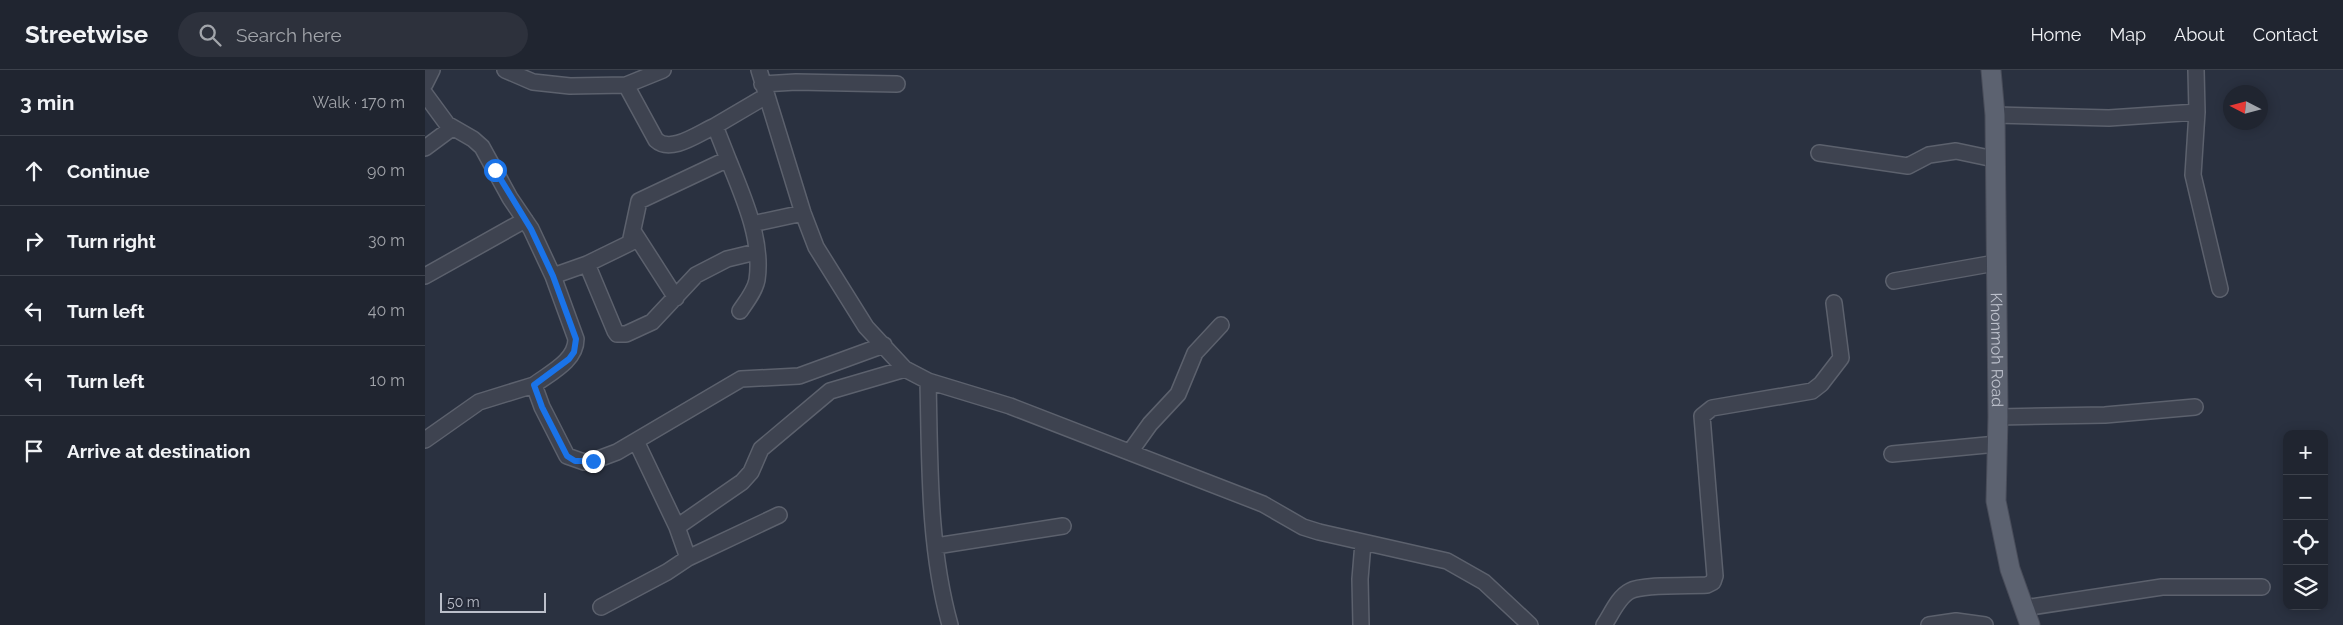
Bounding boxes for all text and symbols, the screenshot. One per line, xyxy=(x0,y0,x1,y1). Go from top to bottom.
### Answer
search box xyxy=(178,12,528,57)
text: Streetwise xyxy=(25,20,148,49)
icon: search xyxy=(196,21,224,49)
text: Search here xyxy=(236,24,342,46)
text: Home xyxy=(2030,24,2081,45)
text: Map xyxy=(2109,24,2146,45)
text: About xyxy=(2174,24,2225,45)
text: Contact xyxy=(2253,24,2318,45)
north arrow xyxy=(2223,85,2268,130)
text: 3 min xyxy=(20,90,74,115)
text: Walk · 170 m xyxy=(313,93,405,112)
icon: ahead xyxy=(20,157,48,185)
route start xyxy=(484,159,507,182)
text: Continue xyxy=(67,160,150,182)
text: 90 m xyxy=(367,161,405,180)
icon: right xyxy=(20,227,48,255)
text: Turn right xyxy=(67,230,156,252)
text: 30 m xyxy=(368,231,405,250)
street label: Khonmoh Road xyxy=(1987,292,2007,407)
icon: left xyxy=(20,297,48,325)
text: Turn left xyxy=(67,300,144,322)
text: 40 m xyxy=(368,301,405,320)
icon: left xyxy=(20,367,48,395)
text: Turn left xyxy=(67,370,144,392)
text: 10 m xyxy=(370,371,405,390)
map controls xyxy=(2283,430,2328,610)
button: + xyxy=(2283,430,2328,475)
icon: arrive xyxy=(20,437,48,465)
text: Arrive at destination xyxy=(67,440,251,462)
route end xyxy=(582,450,605,473)
button: − xyxy=(2283,475,2328,520)
button: locate xyxy=(2283,520,2328,565)
button: layers xyxy=(2283,565,2328,610)
scale bar xyxy=(440,590,546,613)
text: 50 m xyxy=(447,594,480,610)

